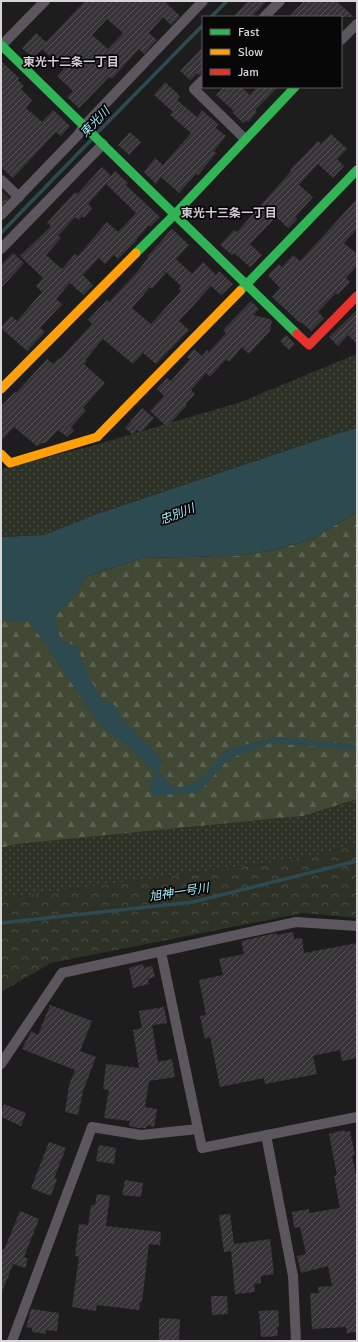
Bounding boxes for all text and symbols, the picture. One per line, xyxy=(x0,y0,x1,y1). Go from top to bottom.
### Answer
legend xyxy=(202,16,342,88)
text: Fast xyxy=(238,25,259,40)
text: Slow xyxy=(238,45,263,60)
district label: 東光十二条一丁目 xyxy=(23,55,119,70)
text: Jam xyxy=(238,65,259,80)
water label: 東光川 xyxy=(77,103,115,141)
district label: 東光十三条一丁目 xyxy=(181,206,277,221)
water label: 忠別川 xyxy=(158,500,199,528)
water label: 旭神一号川 xyxy=(148,880,212,905)

